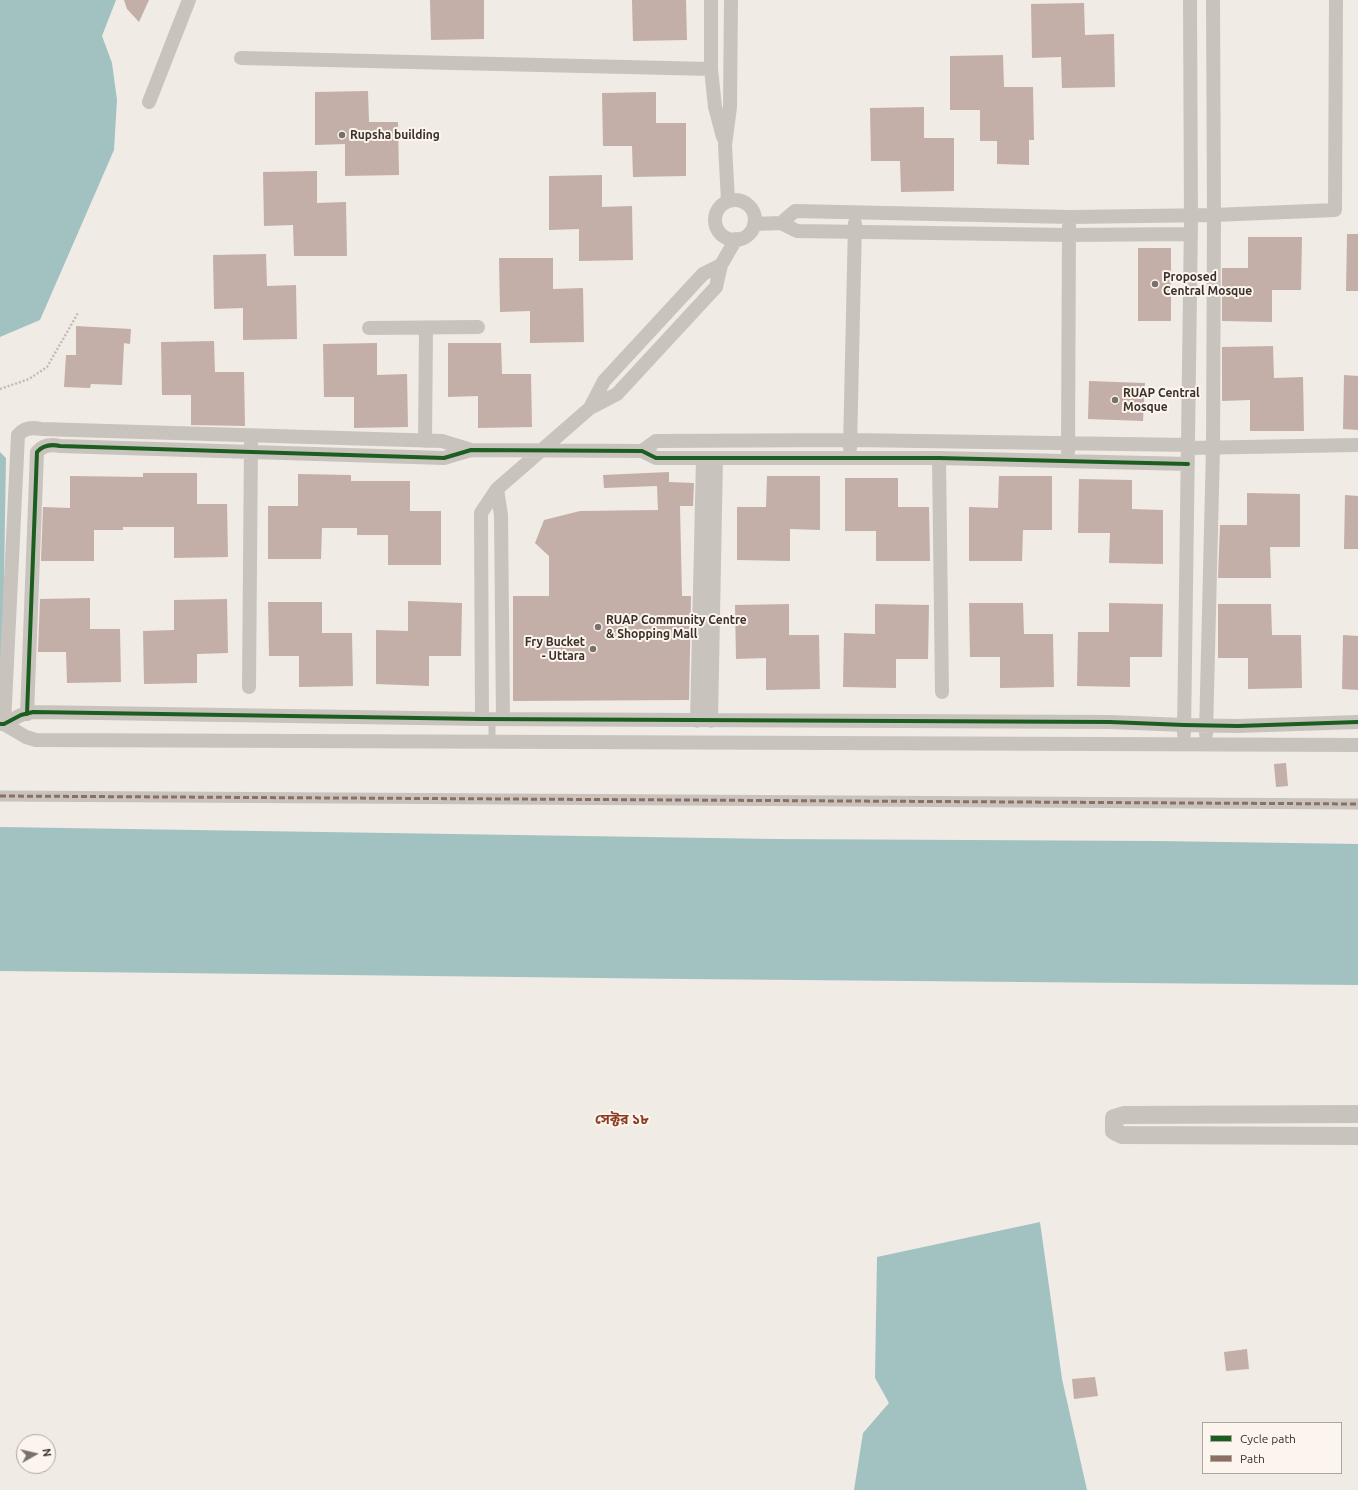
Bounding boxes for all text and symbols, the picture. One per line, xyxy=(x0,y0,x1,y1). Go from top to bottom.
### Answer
place label: Rupsha building xyxy=(350,128,440,142)
marker: Rupsha building xyxy=(337,130,347,140)
place label: Proposed Central Mosque xyxy=(1163,270,1252,298)
marker: Proposed Central Mosque xyxy=(1150,279,1160,289)
place label: RUAP Central Mosque xyxy=(1123,386,1200,414)
marker: RUAP Central Mosque xyxy=(1110,395,1120,405)
place label: RUAP Community Centre & Shopping Mall xyxy=(606,613,747,641)
marker: RUAP Community Centre & Shopping Mall xyxy=(593,622,603,632)
place label: Fry Bucket - Uttara xyxy=(525,635,585,663)
marker: Fry Bucket - Uttara xyxy=(588,644,598,654)
district label: সেক্টর ১৮ xyxy=(595,1111,649,1127)
legend xyxy=(1202,1422,1342,1474)
text: Cycle path xyxy=(1240,1432,1296,1445)
north arrow xyxy=(16,1434,56,1474)
text: N xyxy=(40,1448,53,1457)
text: Path xyxy=(1240,1452,1265,1465)

